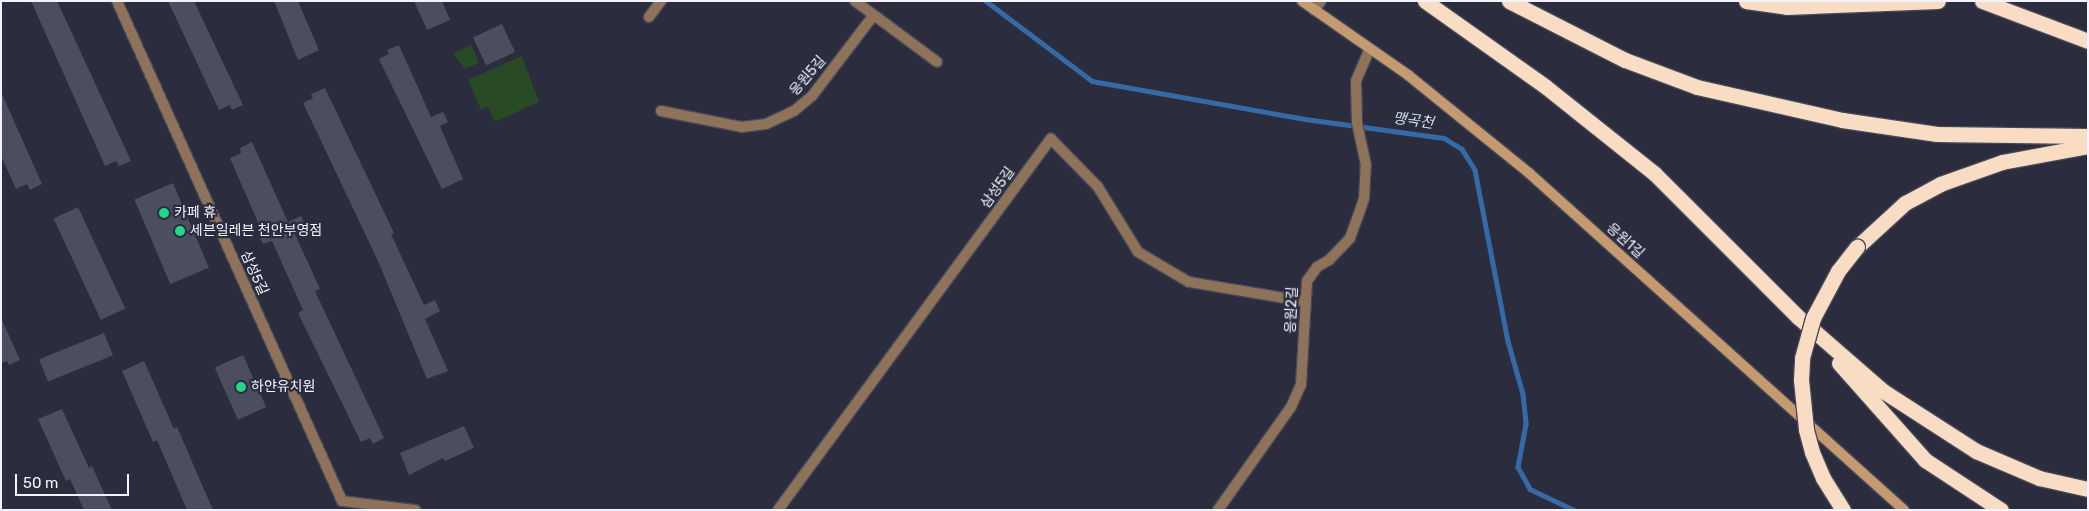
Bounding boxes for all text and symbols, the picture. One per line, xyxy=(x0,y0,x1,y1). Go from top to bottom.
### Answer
street label: 응원5길 xyxy=(786,53,830,99)
water label: 맹곡천 xyxy=(1391,109,1435,133)
street label: 삼성5길 xyxy=(977,164,1019,212)
place label: 카페 휴 xyxy=(174,205,216,221)
marker: 카페 휴 xyxy=(158,207,170,219)
street label: 응원1길 xyxy=(1603,220,1647,262)
place label: 세븐일레븐 천안부영점 xyxy=(190,223,322,239)
marker: 세븐일레븐 천안부영점 xyxy=(174,225,186,237)
street label: 삼성5길 xyxy=(237,248,271,298)
street label: 응원2길 xyxy=(1282,286,1302,334)
place label: 하얀유치원 xyxy=(251,379,315,395)
marker: 하얀유치원 xyxy=(235,381,247,393)
scale bar xyxy=(18,464,131,496)
text: 50 m xyxy=(23,474,58,492)

